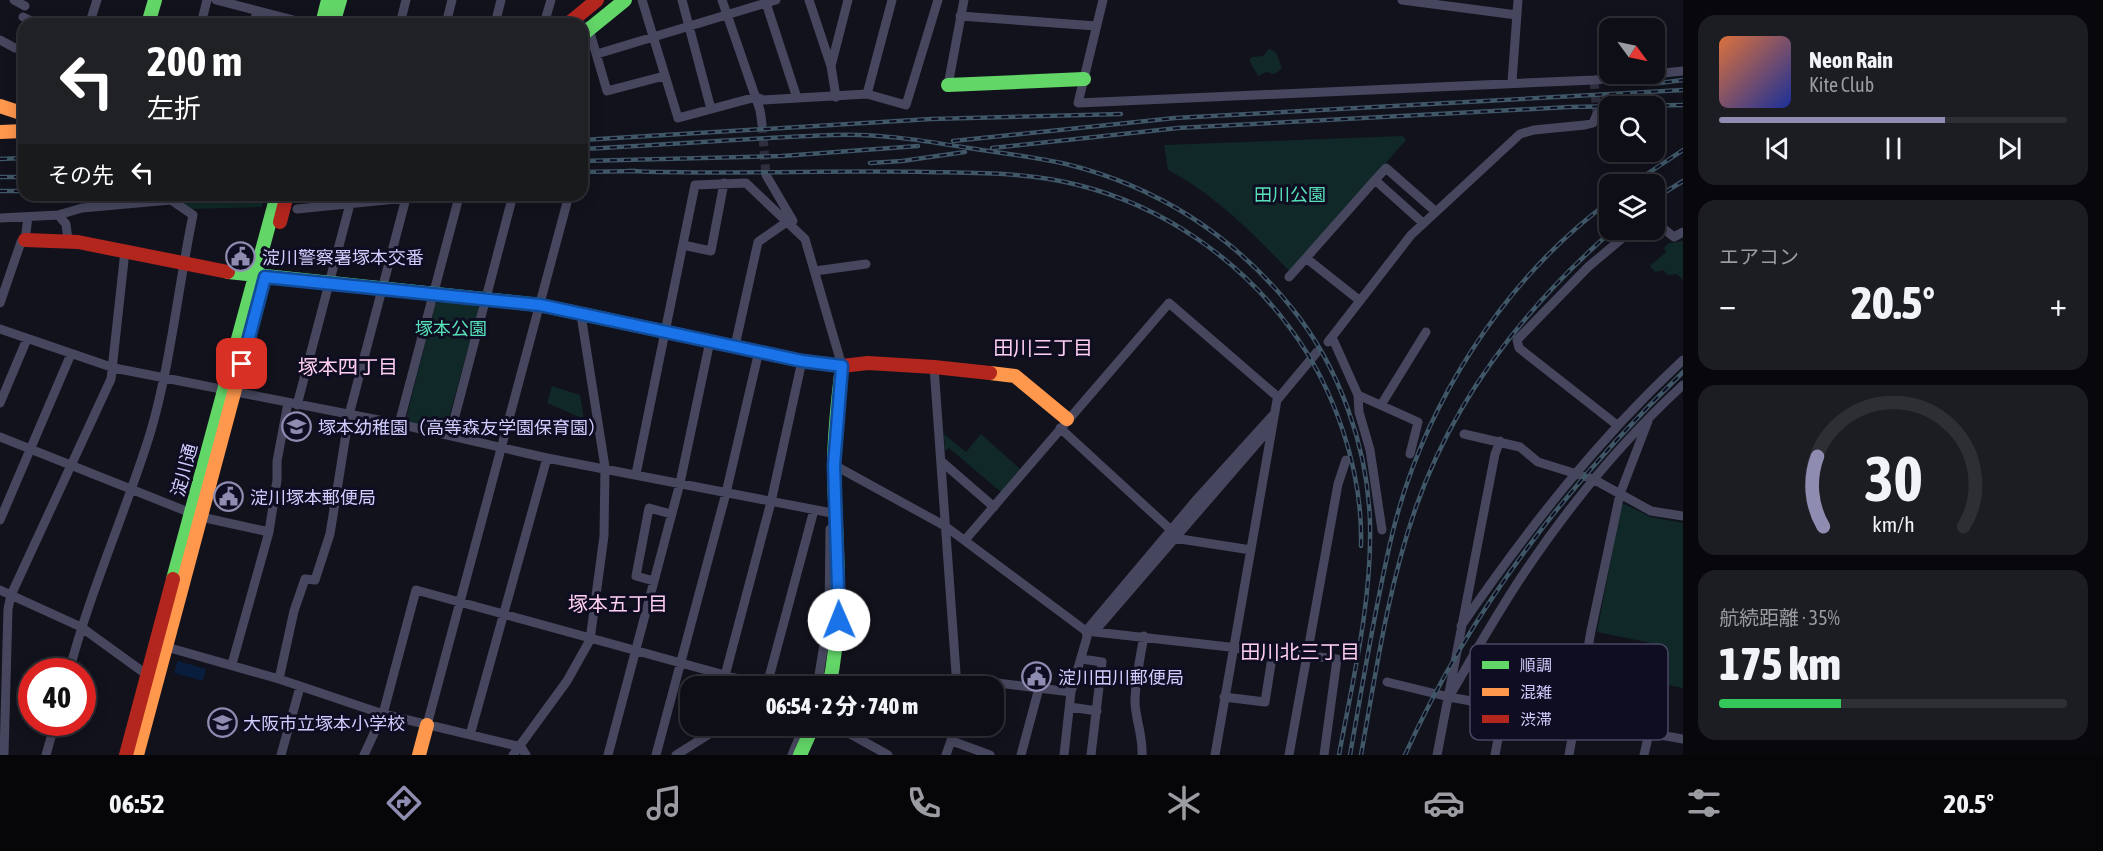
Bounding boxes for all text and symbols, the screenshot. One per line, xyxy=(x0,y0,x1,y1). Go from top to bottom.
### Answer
north arrow xyxy=(1599,18,1665,84)
map controls xyxy=(1599,18,1665,240)
text: 200 m xyxy=(147,37,242,85)
icon: left xyxy=(48,42,126,120)
text: Neon Rain xyxy=(1809,47,1893,73)
text: Kite Club xyxy=(1809,73,1874,96)
text: 左折 xyxy=(147,93,201,124)
button: search xyxy=(1599,96,1665,162)
icon: previous xyxy=(1761,132,1794,165)
icon: pause xyxy=(1877,132,1910,165)
icon: next xyxy=(1993,132,2026,165)
icon: left xyxy=(126,156,159,189)
text: その先 xyxy=(48,162,114,188)
button: layers xyxy=(1599,174,1665,240)
park label: 田川公園 xyxy=(1254,184,1326,205)
public building icon: 淀川警察署塚本交番 xyxy=(225,241,257,273)
text: エアコン xyxy=(1719,245,1799,268)
place label: 淀川警察署塚本交番 xyxy=(262,247,424,268)
text: 20.5° xyxy=(1851,277,1935,329)
text: − xyxy=(1719,285,1736,323)
text: + xyxy=(2050,285,2067,323)
park label: 塚本公園 xyxy=(415,318,487,339)
district label: 田川三丁目 xyxy=(993,336,1093,359)
pin xyxy=(216,338,267,389)
icon: arrive xyxy=(225,347,258,380)
district label: 塚本四丁目 xyxy=(298,355,398,378)
school or university icon: 塚本幼稚園（高等森友学園保育園） xyxy=(281,411,313,443)
place label: 塚本幼稚園（高等森友学園保育園） xyxy=(318,417,606,438)
street label: 淀川通 xyxy=(167,441,201,499)
text: 30 xyxy=(1864,443,1922,514)
public building icon: 淀川塚本郵便局 xyxy=(213,481,245,513)
place label: 淀川塚本郵便局 xyxy=(250,487,376,508)
text: km/h xyxy=(1872,512,1914,537)
position arrow xyxy=(807,588,871,652)
district label: 塚本五丁目 xyxy=(568,592,668,615)
text: 航続距離 · 35% xyxy=(1719,606,1840,629)
text: 175 km xyxy=(1719,638,1841,690)
district label: 田川北三丁目 xyxy=(1240,640,1360,663)
legend xyxy=(1470,644,1668,740)
text: 順調 xyxy=(1520,656,1552,674)
speed limit sign: 40 xyxy=(18,658,96,736)
public building icon: 淀川田川郵便局 xyxy=(1021,661,1053,693)
place label: 淀川田川郵便局 xyxy=(1058,667,1184,688)
text: 混雑 xyxy=(1520,683,1552,701)
text: 06:54 · 2 分 · 740 m xyxy=(766,693,918,719)
school or university icon: 大阪市立塚本小学校 xyxy=(206,707,238,739)
text: 渋滞 xyxy=(1520,710,1552,728)
place label: 大阪市立塚本小学校 xyxy=(243,713,405,734)
icon: directions xyxy=(383,782,425,824)
icon: music xyxy=(643,782,685,824)
icon: phone xyxy=(903,782,945,824)
icon: climate xyxy=(1163,782,1205,824)
icon: car xyxy=(1423,782,1465,824)
icon: filters xyxy=(1683,782,1725,824)
text: 06:52 xyxy=(109,788,165,819)
text: 20.5° xyxy=(1944,788,1994,819)

